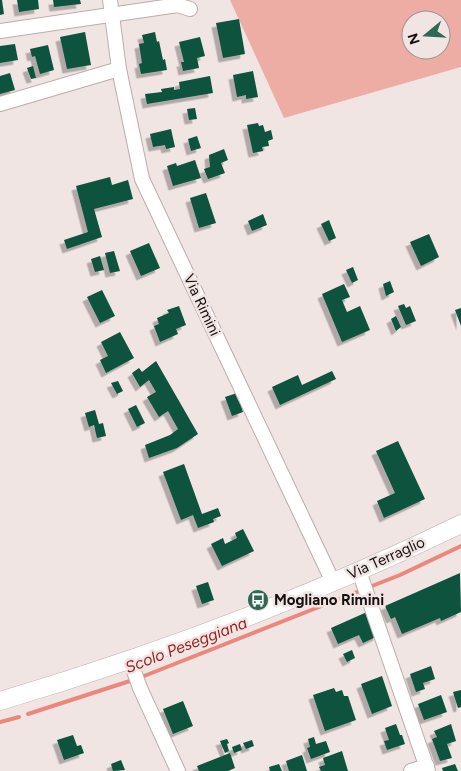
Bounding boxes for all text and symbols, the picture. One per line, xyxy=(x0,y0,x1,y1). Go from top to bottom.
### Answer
north arrow xyxy=(401,10,451,60)
text: N xyxy=(404,31,424,47)
street label: Via Rimini xyxy=(180,271,224,339)
street label: Via Terraglio xyxy=(344,533,428,583)
bus stop icon: Mogliano Rimini xyxy=(246,588,270,612)
place label: Mogliano Rimini xyxy=(274,591,384,609)
water label: Scolo Peseggiana xyxy=(122,613,250,677)

